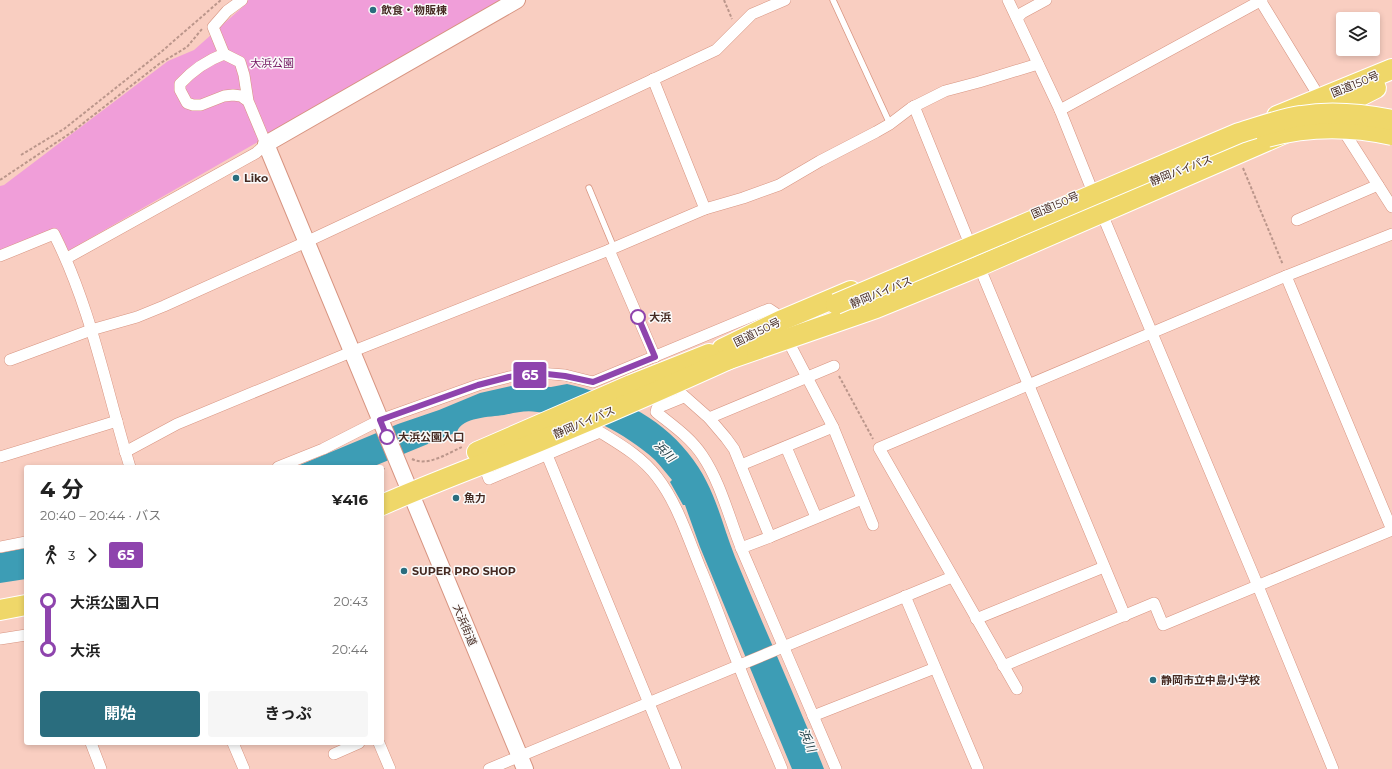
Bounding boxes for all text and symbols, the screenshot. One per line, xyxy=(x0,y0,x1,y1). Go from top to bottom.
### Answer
place label: 飲食・物販棟 xyxy=(381,3,447,17)
marker: 飲食・物販棟 xyxy=(368,5,378,15)
map controls xyxy=(1336,12,1380,56)
button: layers xyxy=(1336,12,1380,56)
park label: 大浜公園 xyxy=(250,56,294,70)
street label: 国道150号 xyxy=(1329,68,1381,100)
street label: 静岡バイパス xyxy=(1148,152,1214,188)
place label: Liko xyxy=(244,171,268,185)
marker: Liko xyxy=(231,173,241,183)
street label: 国道150号 xyxy=(1029,189,1081,221)
street label: 静岡バイパス xyxy=(848,273,914,311)
marker: 大浜 xyxy=(630,309,646,325)
place label: 大浜 xyxy=(649,310,671,324)
street label: 国道150号 xyxy=(731,315,783,349)
line badge: 65 xyxy=(512,362,548,388)
text: 65 xyxy=(521,366,539,384)
street label: 静岡バイパス xyxy=(551,403,617,441)
marker: 大浜公園入口 xyxy=(379,429,395,445)
place label: 大浜公園入口 xyxy=(398,430,464,444)
water label: 浜川 xyxy=(651,437,680,466)
text: 4 分 xyxy=(40,476,83,503)
text: ¥416 xyxy=(332,490,368,509)
place label: 魚力 xyxy=(464,491,486,505)
marker: 魚力 xyxy=(451,493,461,503)
text: 20:40 – 20:44 · バス xyxy=(40,507,161,523)
icon: walk xyxy=(40,544,62,566)
icon: forward xyxy=(81,544,103,566)
text: 65 xyxy=(117,546,135,564)
text: 3 xyxy=(68,547,75,563)
place label: SUPER PRO SHOP xyxy=(412,564,516,578)
marker: SUPER PRO SHOP xyxy=(399,566,409,576)
text: 大浜公園入口 xyxy=(70,593,160,612)
text: 20:43 xyxy=(334,593,368,609)
street label: 大浜街道 xyxy=(450,602,480,648)
text: 大浜 xyxy=(70,641,100,660)
text: 20:44 xyxy=(332,641,368,657)
place label: 静岡市立中島小学校 xyxy=(1161,673,1260,687)
marker: 静岡市立中島小学校 xyxy=(1148,675,1158,685)
button: 開始 xyxy=(40,691,200,737)
button: きっぷ xyxy=(208,691,368,737)
water label: 浜川 xyxy=(796,726,820,756)

